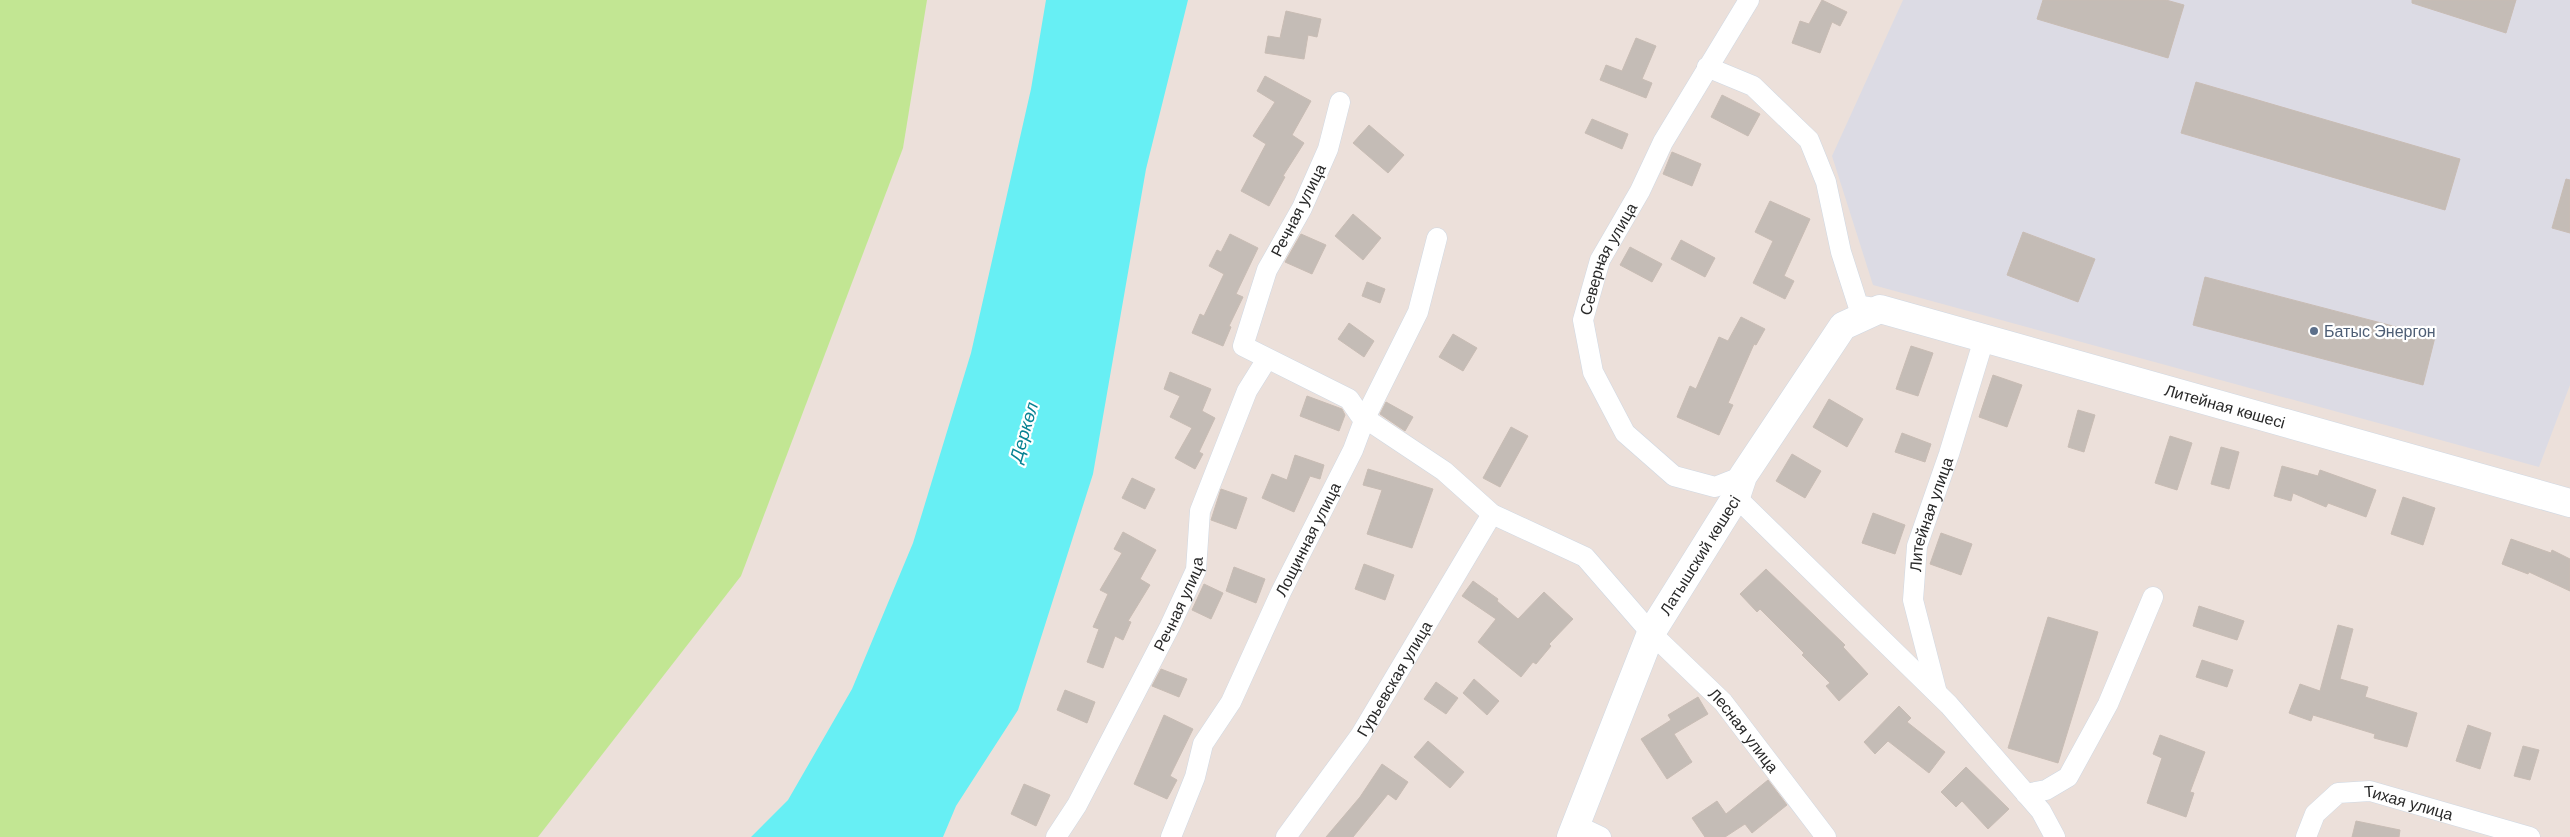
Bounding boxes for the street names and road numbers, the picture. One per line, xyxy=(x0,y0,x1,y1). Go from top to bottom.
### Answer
street label: Речная улица xyxy=(1268,161,1329,259)
street label: Северная улица xyxy=(1577,200,1640,317)
street label: Литейная көшесі xyxy=(2163,381,2287,432)
street label: Литейная улица xyxy=(1907,455,1956,572)
street label: Лощинная улица xyxy=(1272,480,1344,599)
street label: Латышский көшесі xyxy=(1657,493,1744,618)
street label: Речная улица xyxy=(1151,556,1206,654)
street label: Гурьевская улица xyxy=(1354,618,1435,740)
street label: Лесная улица xyxy=(1705,685,1782,776)
street label: Тихая улица xyxy=(2364,783,2455,823)

